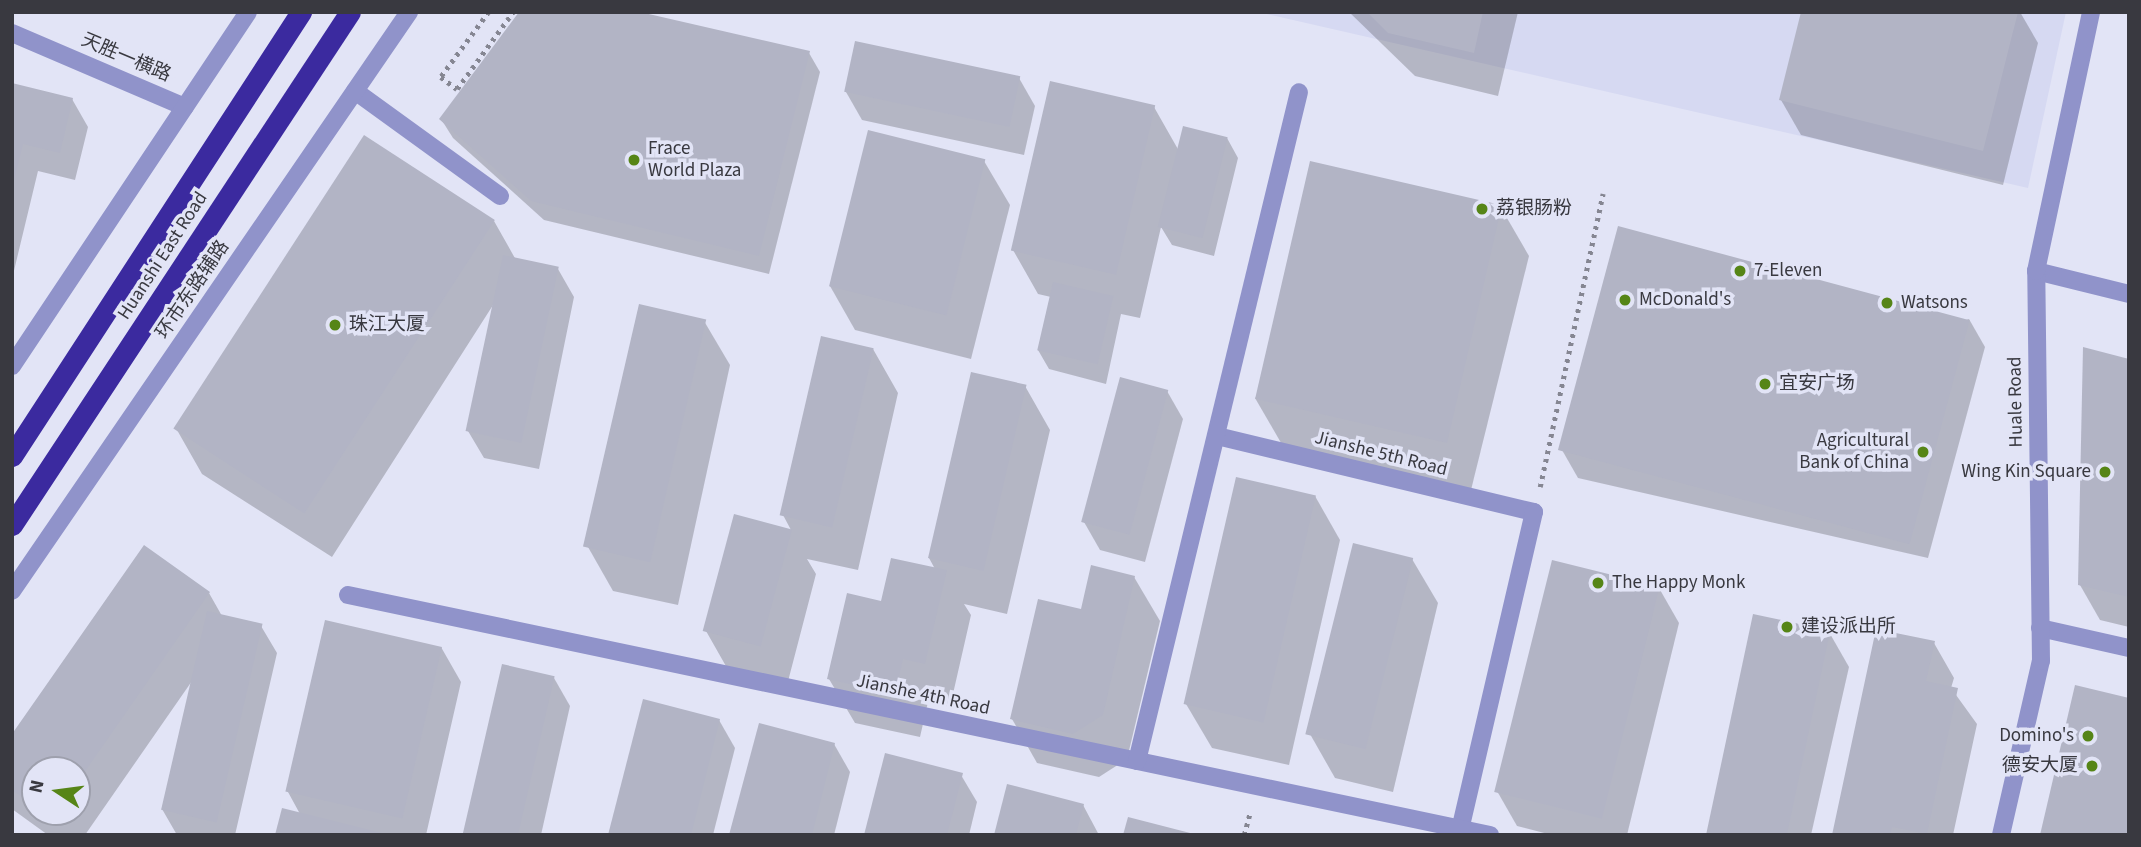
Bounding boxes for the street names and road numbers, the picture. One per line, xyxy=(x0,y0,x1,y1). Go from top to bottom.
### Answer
street label: 天胜一横路 xyxy=(78,29,174,87)
street label: Huanshi East Road xyxy=(113,188,213,324)
street label: 环市东路辅路 xyxy=(152,236,234,344)
street label: Huale Road xyxy=(2004,356,2028,448)
street label: Jianshe 5th Road xyxy=(1312,426,1450,482)
street label: Jianshe 4th Road xyxy=(854,670,992,720)

